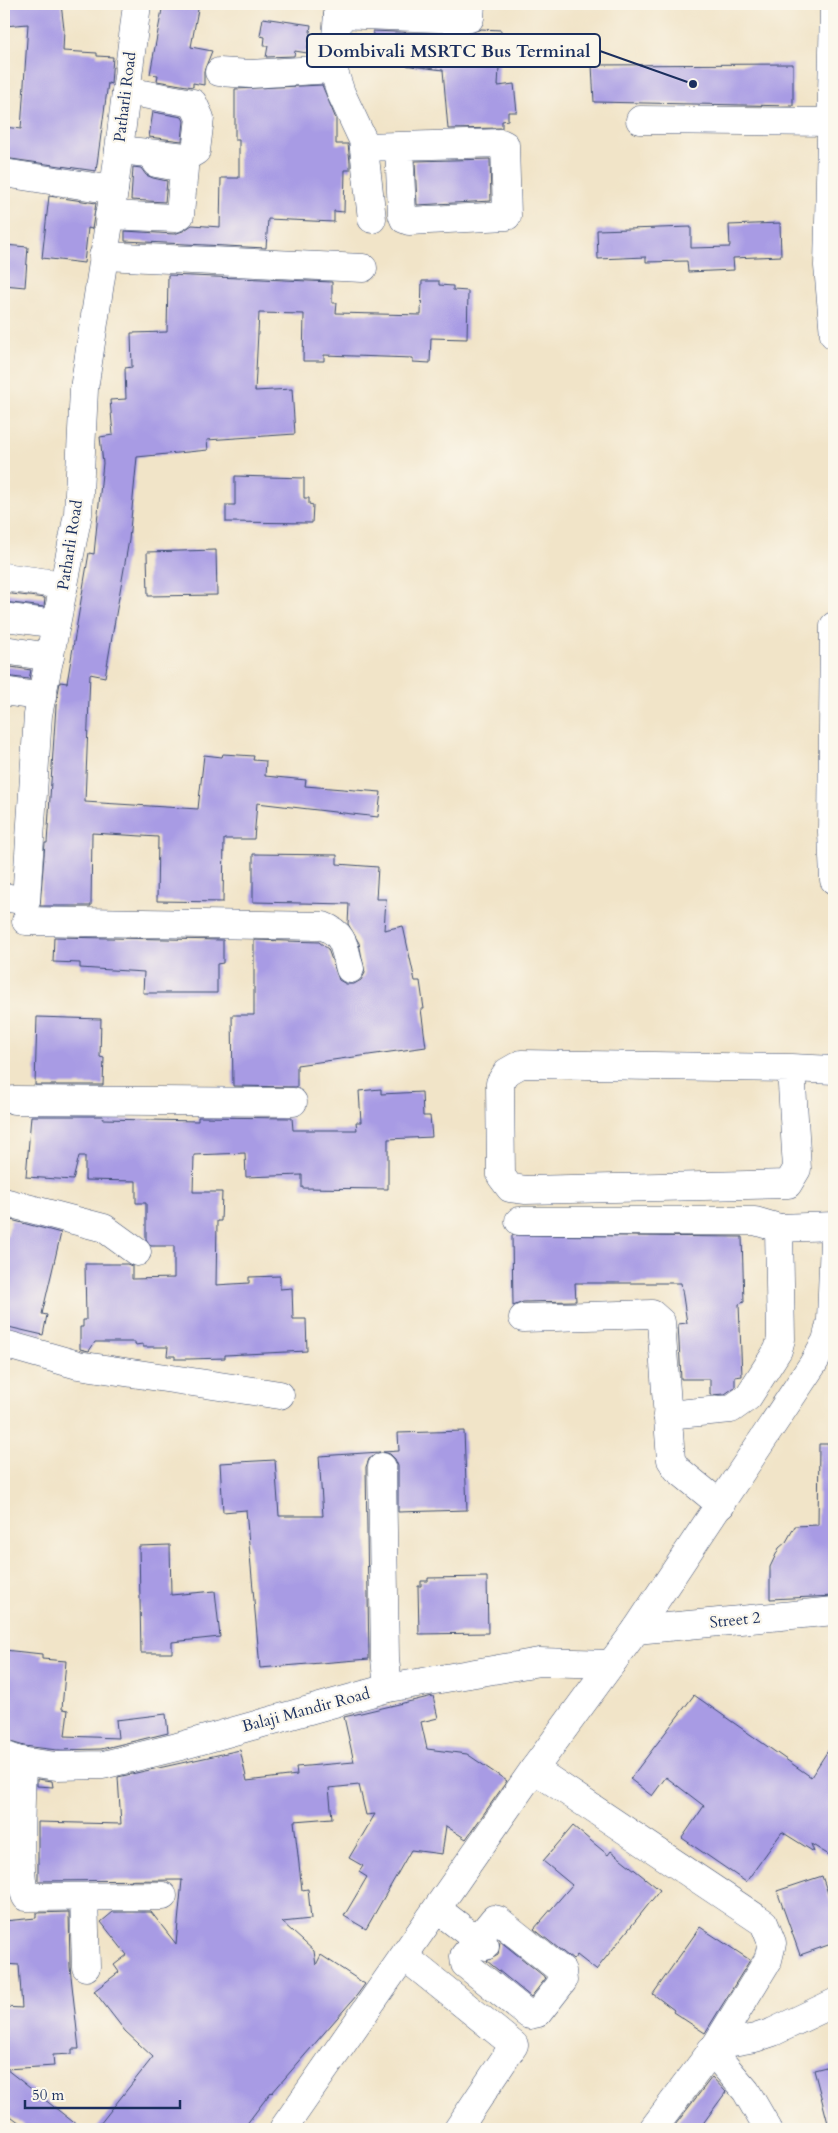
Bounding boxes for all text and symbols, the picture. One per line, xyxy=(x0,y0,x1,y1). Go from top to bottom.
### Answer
callout: Dombivali MSRTC Bus Terminal xyxy=(307,34,600,67)
text: Dombivali MSRTC Bus Terminal xyxy=(318,39,590,64)
street label: Patharli Road xyxy=(109,50,142,144)
street label: Patharli Road xyxy=(52,498,88,592)
street label: Street 2 xyxy=(708,1606,762,1634)
street label: Balaji Mandir Road xyxy=(240,1682,373,1738)
scale bar xyxy=(25,2078,180,2110)
text: 50 m xyxy=(32,2085,64,2105)

